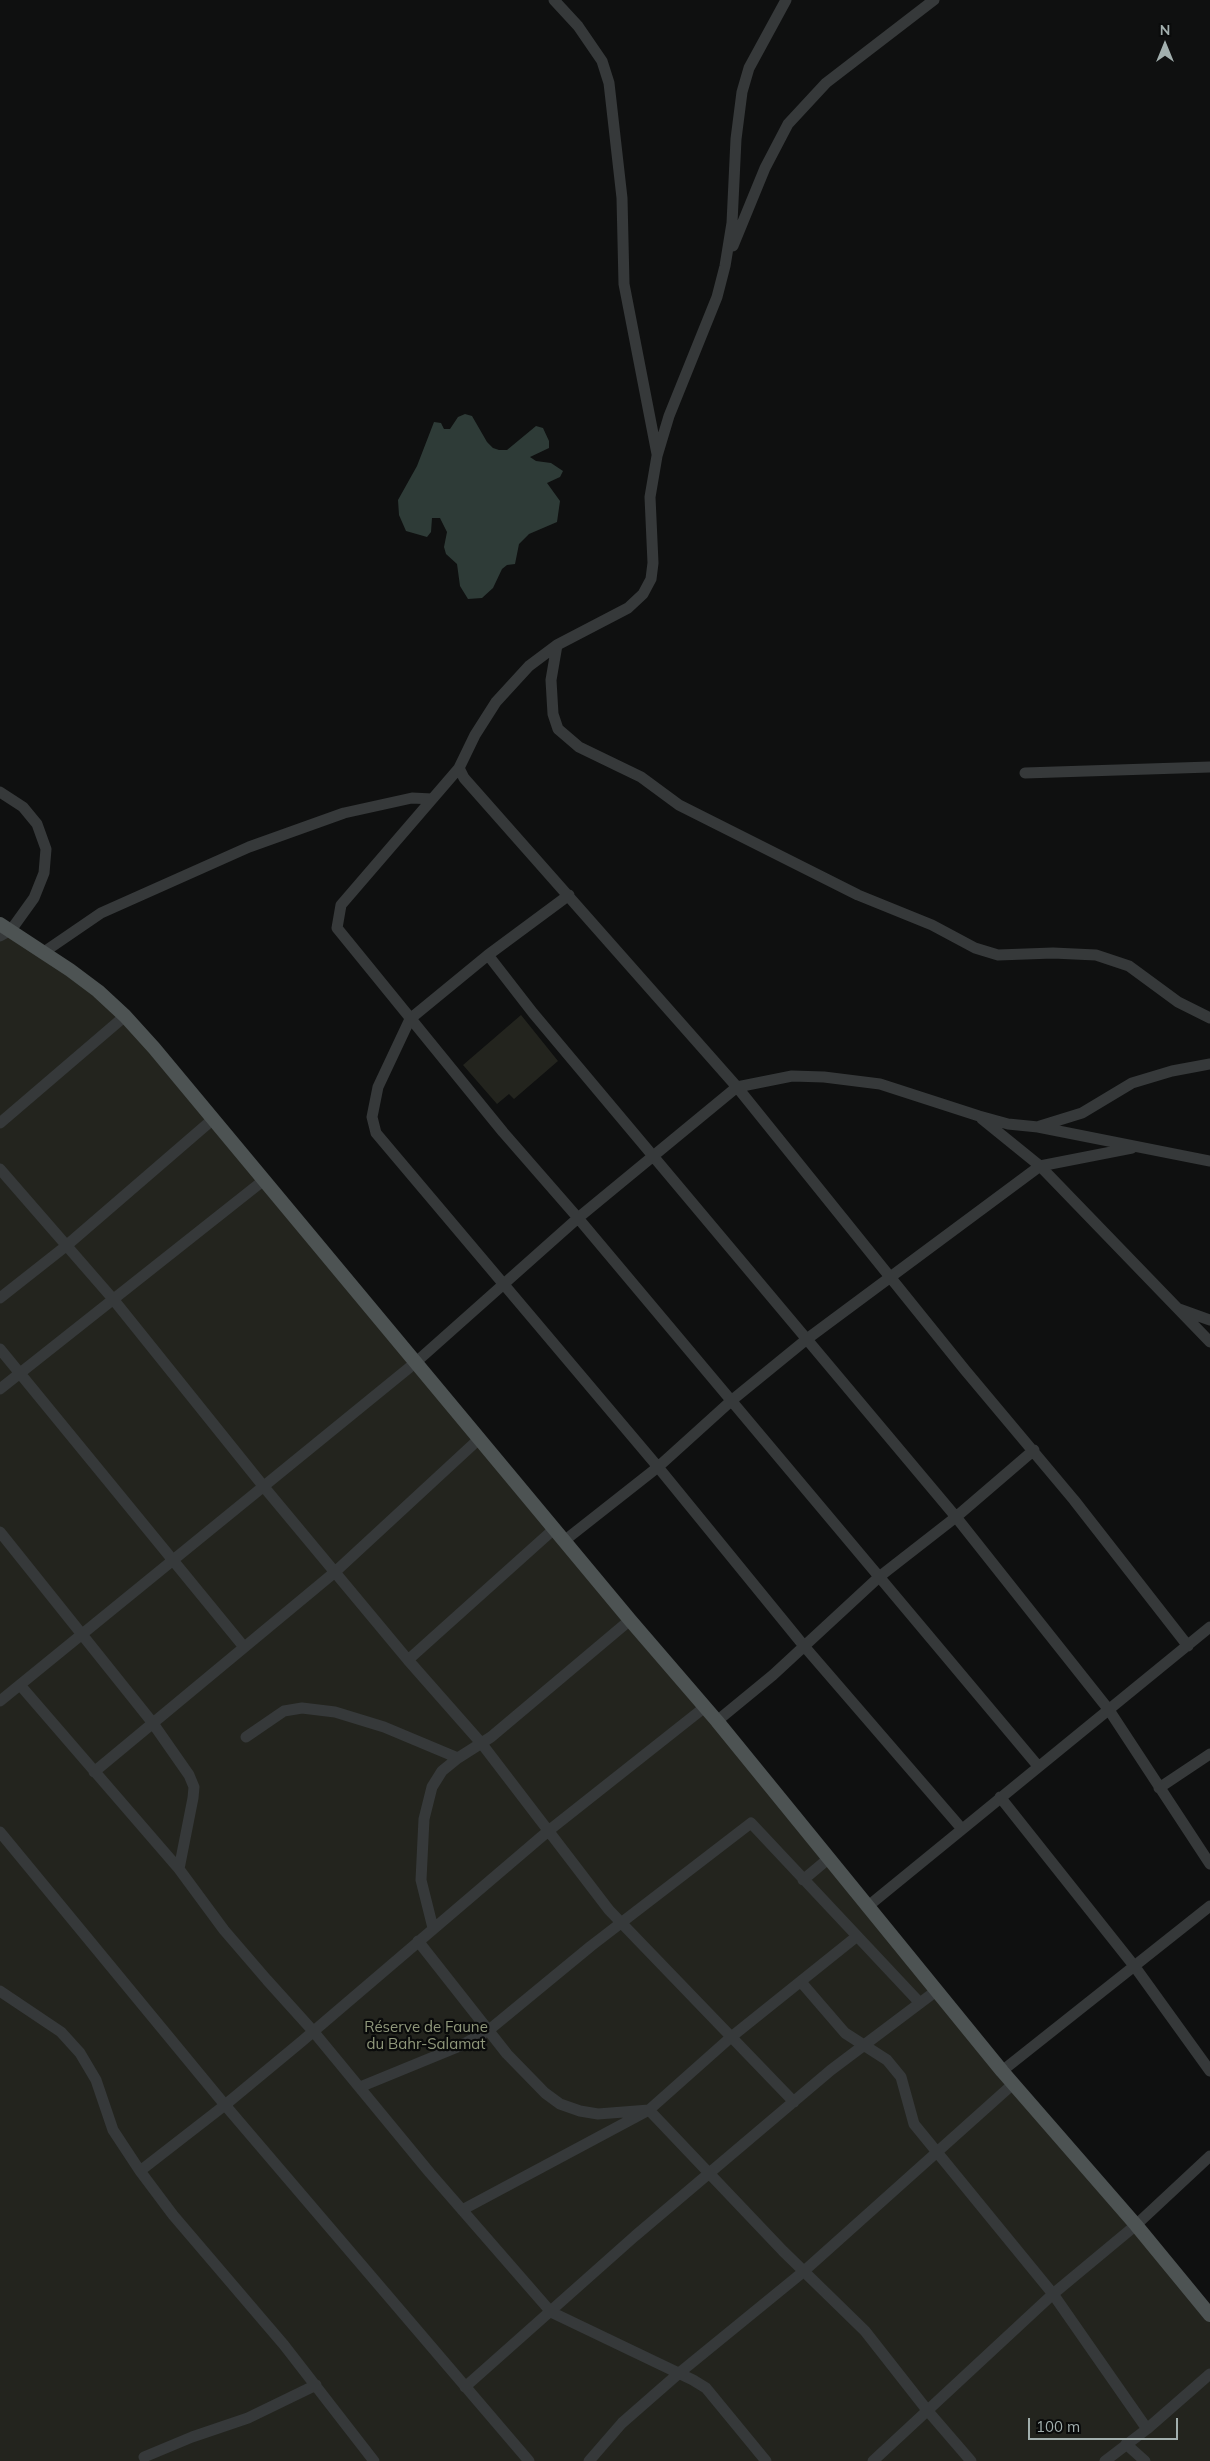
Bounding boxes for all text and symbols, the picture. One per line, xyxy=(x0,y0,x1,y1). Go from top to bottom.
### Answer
north arrow xyxy=(1140,20,1190,70)
text: N xyxy=(1160,21,1170,39)
park label: Réserve de Faune du Bahr-Salamat xyxy=(364,2018,488,2053)
scale bar xyxy=(1030,2408,1180,2440)
text: 100 m xyxy=(1036,2417,1080,2436)

